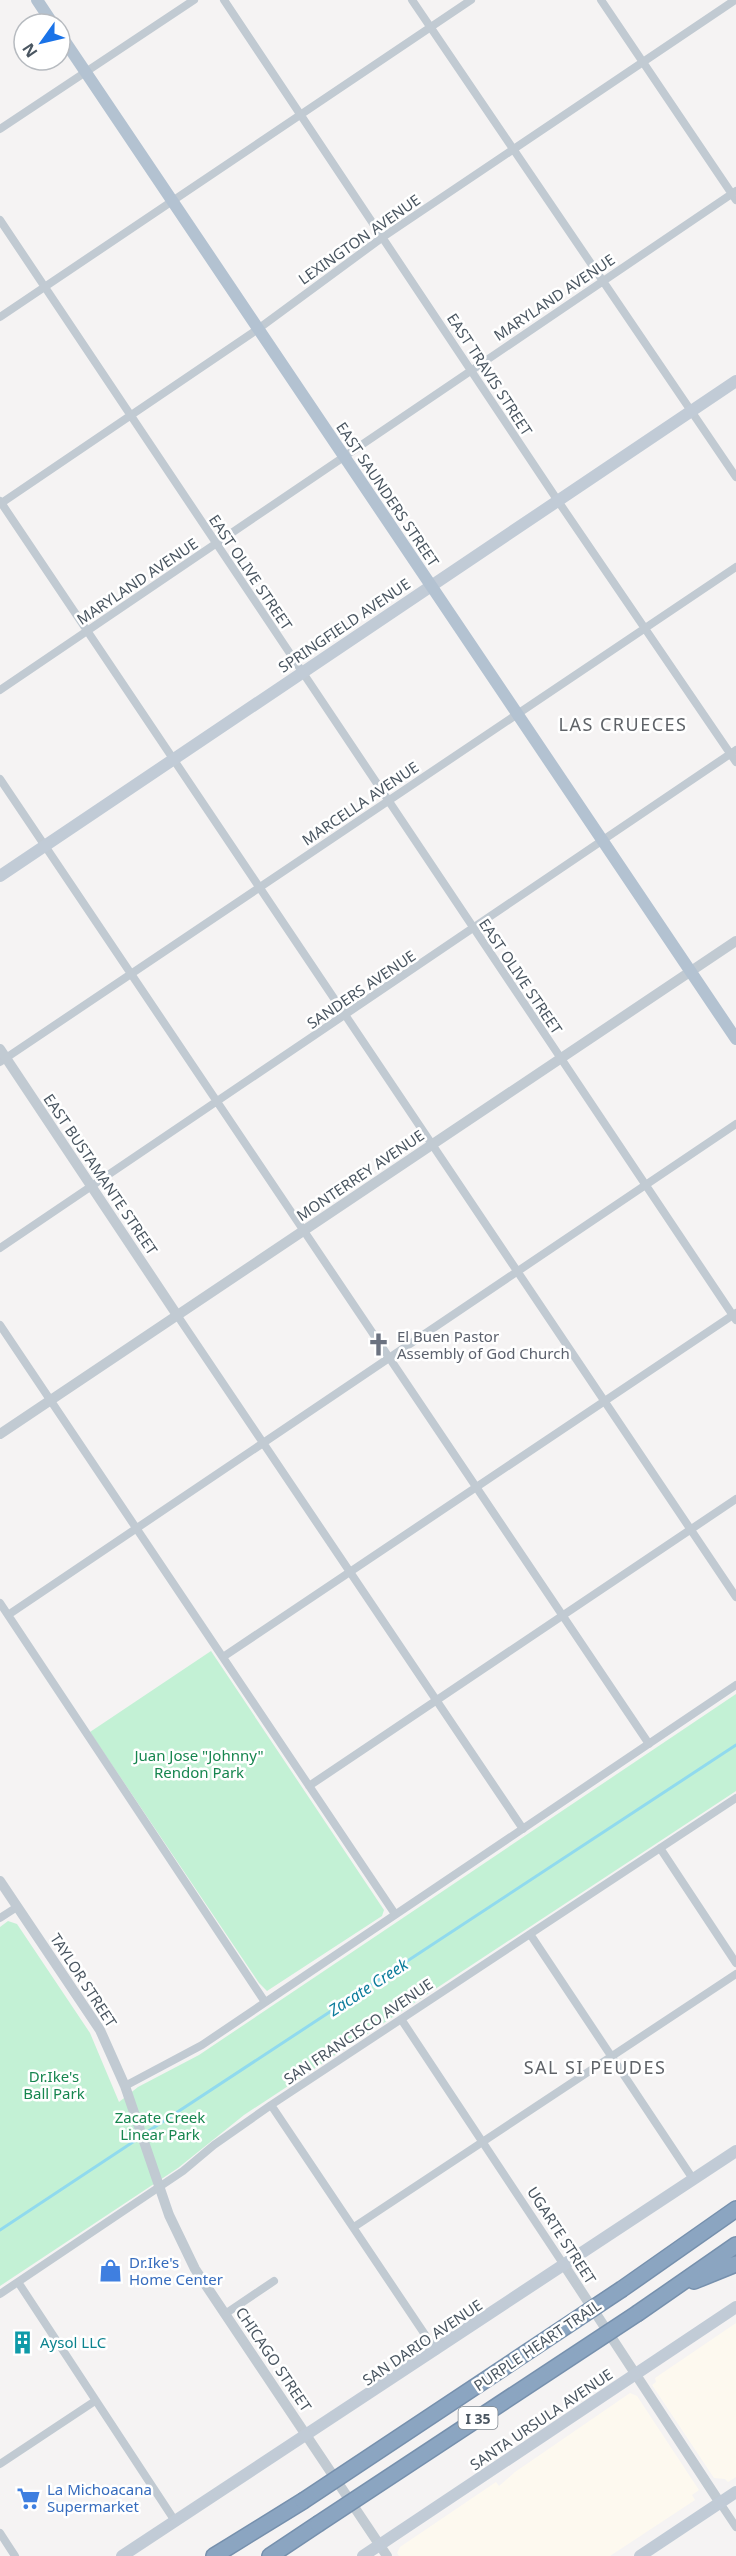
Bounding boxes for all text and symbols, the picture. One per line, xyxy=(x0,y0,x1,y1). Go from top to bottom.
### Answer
north arrow xyxy=(12,12,72,72)
text: N xyxy=(17,39,42,62)
street label: LEXINGTON AVENUE xyxy=(294,189,424,289)
street label: MARYLAND AVENUE xyxy=(490,249,618,345)
street label: EAST TRAVIS STREET xyxy=(443,309,537,440)
street label: EAST SAUNDERS STREET xyxy=(332,418,444,571)
street label: EAST OLIVE STREET xyxy=(205,510,297,634)
street label: MARYLAND AVENUE xyxy=(73,533,201,629)
street label: SPRINGFIELD AVENUE xyxy=(274,573,414,677)
district label: LAS CRUECES xyxy=(559,712,688,736)
street label: MARCELLA AVENUE xyxy=(298,757,422,849)
street label: EAST OLIVE STREET xyxy=(475,914,567,1038)
street label: SANDERS AVENUE xyxy=(303,945,419,1033)
street label: EAST BUSTAMANTE STREET xyxy=(39,1090,163,1259)
street label: MONTERREY AVENUE xyxy=(292,1125,428,1225)
place label: El Buen Pastor Assembly of God Church xyxy=(397,1326,570,1363)
church icon: El Buen Pastor Assembly of God Church xyxy=(366,1332,392,1358)
park label: Juan Jose "Johnny" Rendon Park xyxy=(132,1745,264,1782)
street label: TAYLOR STREET xyxy=(46,1929,122,2031)
water label: Zacate Creek xyxy=(323,1952,413,2021)
street label: SAN FRANCISCO AVENUE xyxy=(280,1974,436,2088)
district label: SAL SI PEUDES xyxy=(524,2055,666,2079)
park label: Dr.Ike's Ball Park xyxy=(23,2066,85,2103)
park label: Zacate Creek Linear Park xyxy=(115,2107,205,2144)
street label: UGARTE STREET xyxy=(523,2182,601,2288)
place label: Dr.Ike's Home Center xyxy=(129,2252,223,2289)
shop icon: Dr.Ike's Home Center xyxy=(98,2258,124,2284)
street label: SAN DARIO AVENUE xyxy=(358,2294,486,2390)
street label: PURPLE HEART TRAIL xyxy=(469,2295,605,2395)
street label: CHICAGO STREET xyxy=(232,2303,317,2416)
building icon: Aysol LLC xyxy=(9,2329,35,2355)
place label: Aysol LLC xyxy=(40,2332,107,2352)
street label: SANTA URSULA AVENUE xyxy=(466,2364,616,2474)
road number: I 35 xyxy=(458,2407,498,2429)
place label: La Michoacana Supermarket xyxy=(47,2479,152,2516)
supermarket icon: La Michoacana Supermarket xyxy=(16,2485,42,2511)

